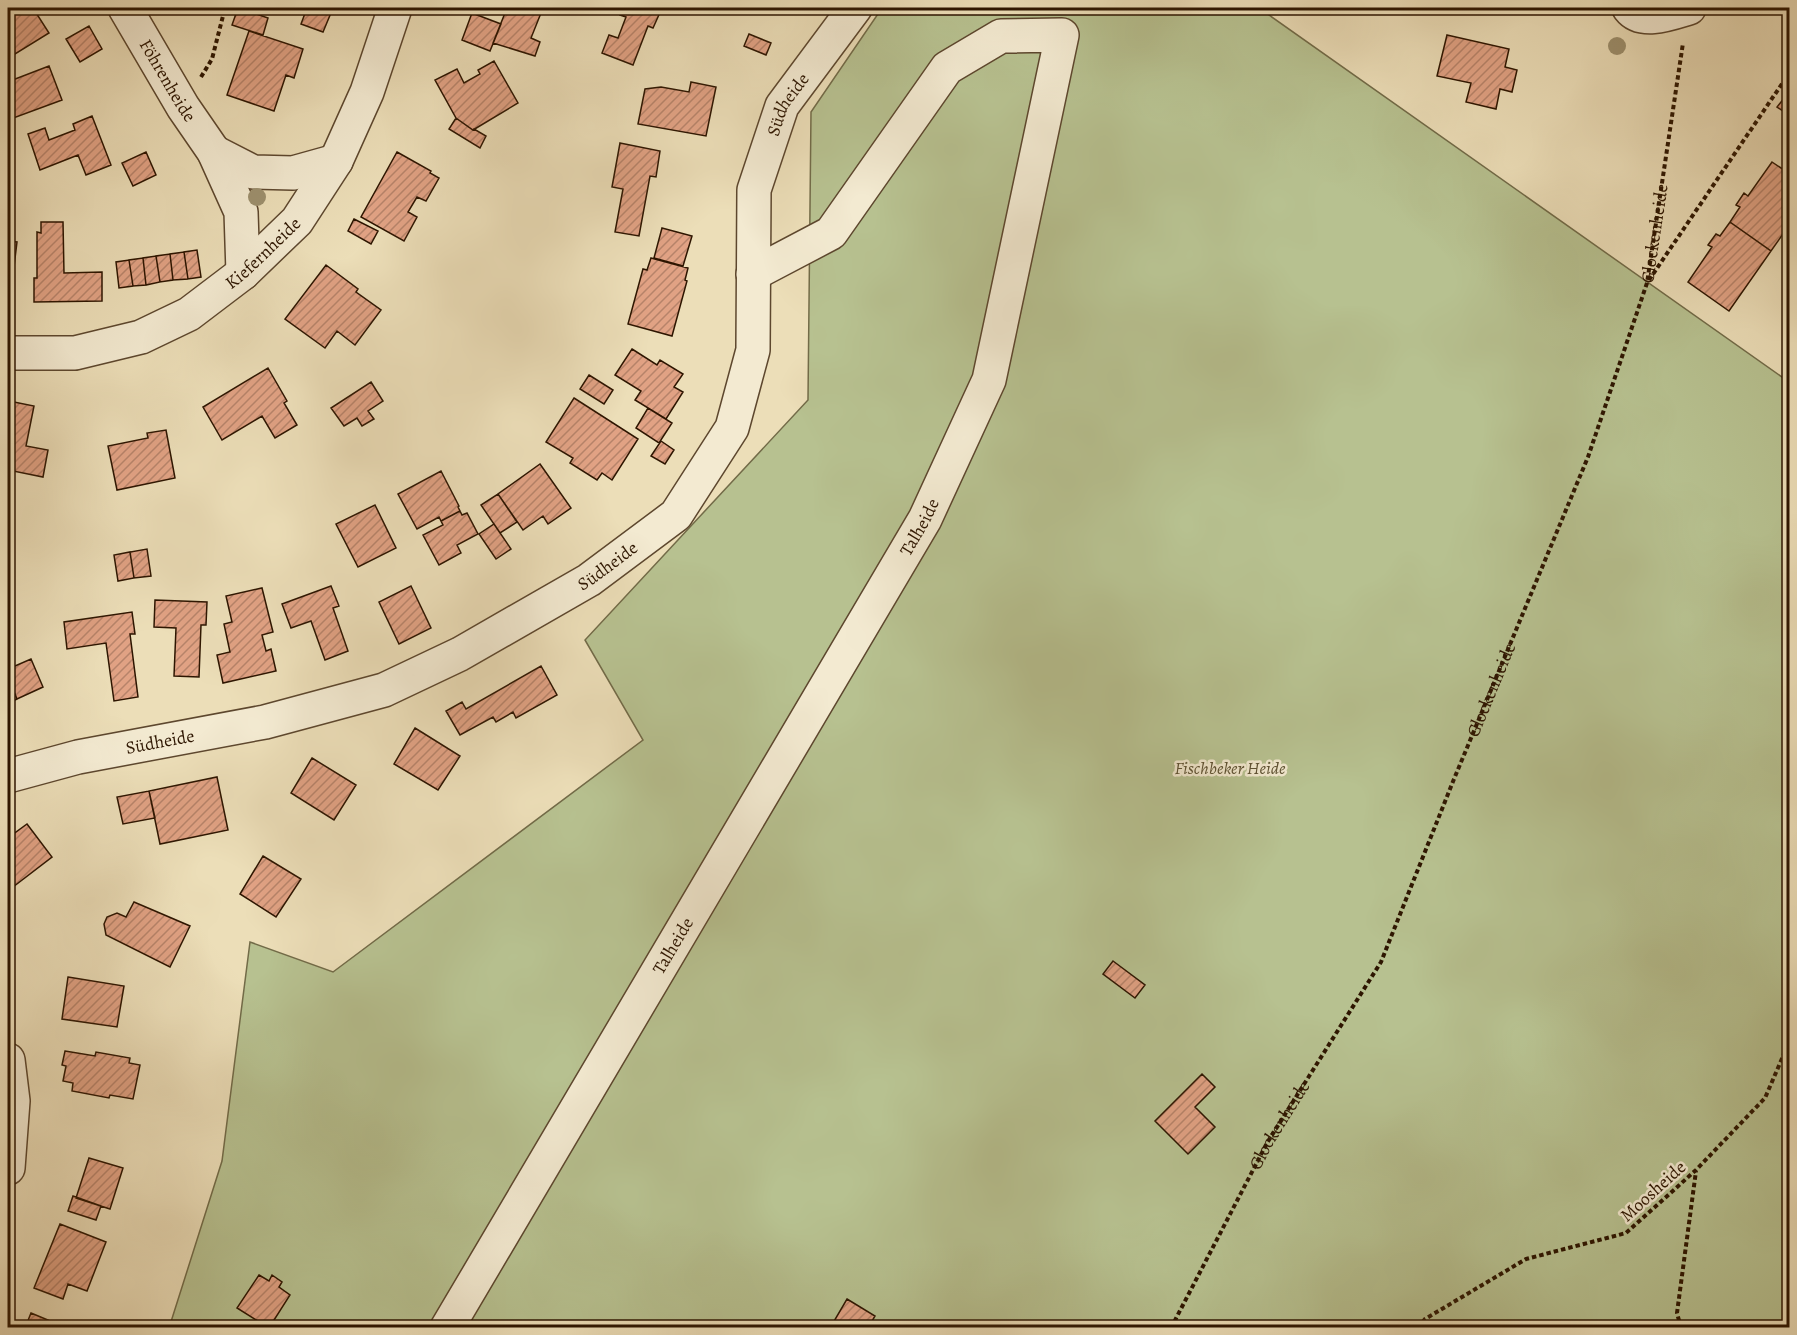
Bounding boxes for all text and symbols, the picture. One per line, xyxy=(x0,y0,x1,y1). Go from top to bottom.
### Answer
street label: Föhrenheide xyxy=(134,35,202,126)
street label: Südheide xyxy=(761,68,815,139)
street label: Glockenheide xyxy=(1635,182,1674,285)
street label: Kiefernheide xyxy=(220,212,306,294)
street label: Talheide xyxy=(894,494,945,560)
street label: Südheide xyxy=(573,536,643,596)
street label: Glockenheide xyxy=(1461,639,1521,741)
street label: Südheide xyxy=(124,723,196,760)
park label: Fischbeker Heide xyxy=(1174,756,1286,780)
street label: Talheide xyxy=(647,913,699,979)
street label: Glockenheide xyxy=(1243,1076,1315,1174)
street label: Moosheide xyxy=(1615,1155,1691,1227)

